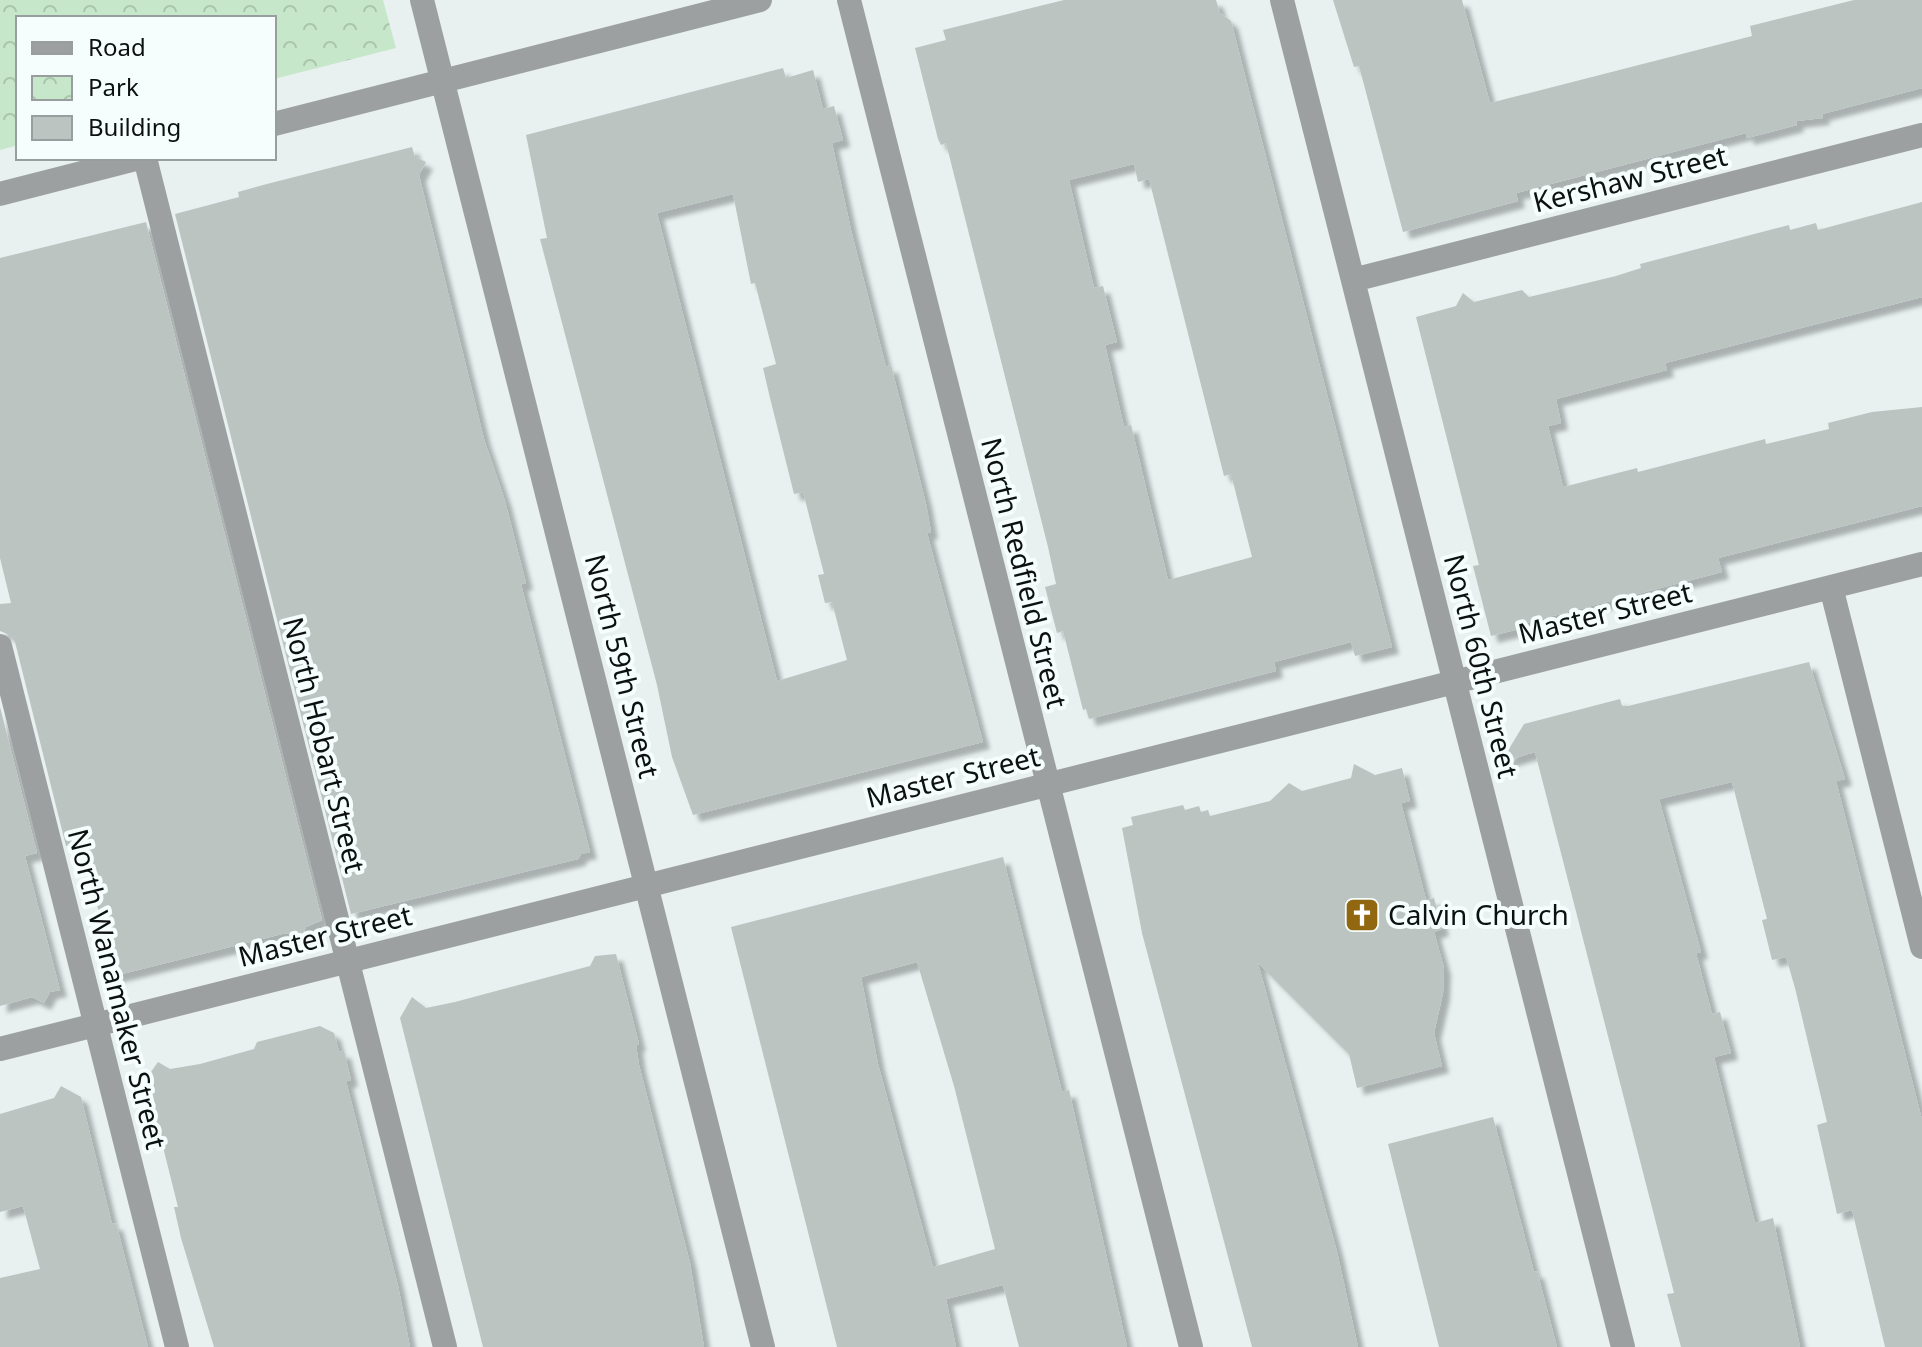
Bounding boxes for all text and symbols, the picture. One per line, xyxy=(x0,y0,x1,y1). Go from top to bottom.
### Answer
legend xyxy=(16,16,276,160)
text: Road xyxy=(88,30,146,63)
text: Park xyxy=(88,70,139,103)
text: Building xyxy=(88,110,181,143)
street label: Kershaw Street xyxy=(1529,136,1731,220)
street label: North Redfield Street xyxy=(973,434,1077,712)
street label: North 59th Street xyxy=(577,550,669,782)
street label: North 60th Street xyxy=(1436,550,1528,782)
street label: Master Street xyxy=(1514,572,1695,652)
street label: North Hobart Street xyxy=(275,613,375,877)
street label: Master Street xyxy=(862,736,1043,816)
street label: North Wanamaker Street xyxy=(60,825,176,1153)
street label: Master Street xyxy=(234,895,415,975)
place label: Calvin Church xyxy=(1388,895,1569,933)
church icon: Calvin Church xyxy=(1343,896,1381,934)

